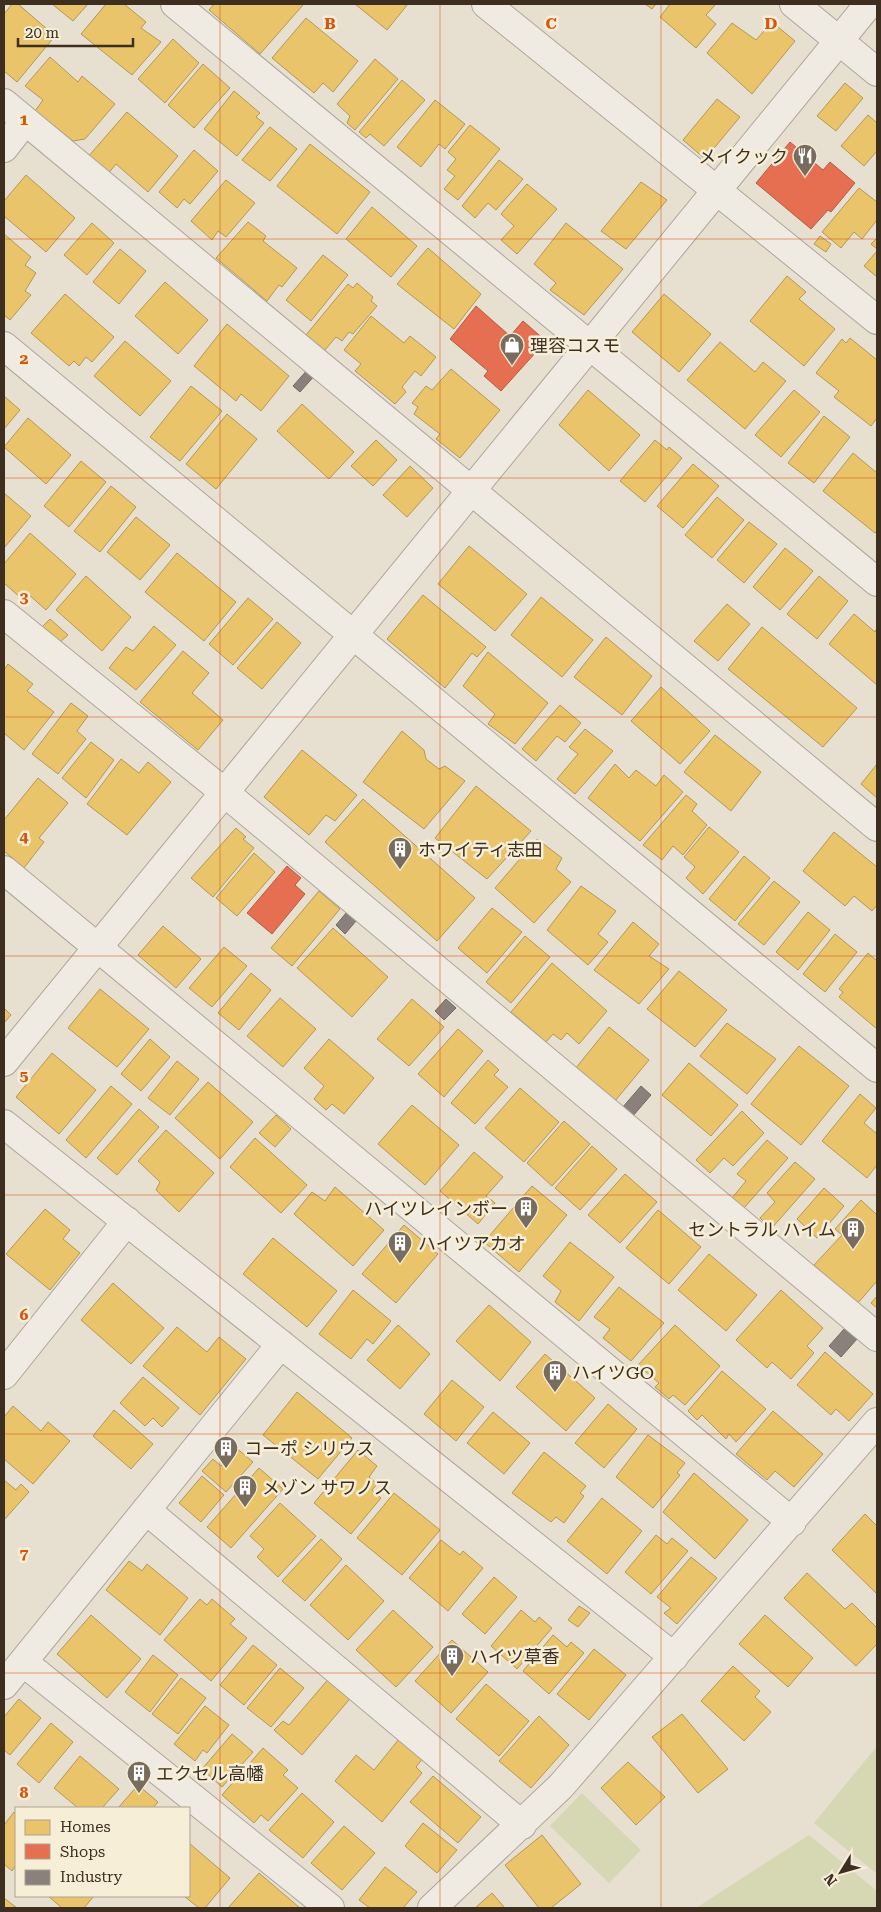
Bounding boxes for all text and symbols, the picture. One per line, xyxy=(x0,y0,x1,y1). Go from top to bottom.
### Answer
text: B xyxy=(324,14,336,33)
text: C xyxy=(545,14,557,33)
text: D xyxy=(765,14,778,33)
scale bar xyxy=(18,15,132,47)
text: 20 m xyxy=(25,24,60,42)
text: 1 xyxy=(20,110,29,129)
restaurant icon: メイクック xyxy=(792,143,818,177)
place label: メイクック xyxy=(698,146,788,167)
shop icon: 理容コスモ xyxy=(499,332,525,366)
place label: 理容コスモ xyxy=(530,335,620,356)
text: 2 xyxy=(20,349,29,368)
text: 3 xyxy=(20,588,29,607)
text: 4 xyxy=(20,827,29,846)
building icon: ホワイティ志田 xyxy=(387,836,413,870)
place label: ホワイティ志田 xyxy=(418,839,543,860)
text: 5 xyxy=(20,1066,29,1085)
building icon: ハイツレインボー xyxy=(513,1195,539,1229)
place label: ハイツレインボー xyxy=(364,1198,508,1219)
building icon: セントラル ハイム xyxy=(840,1216,866,1250)
place label: セントラル ハイム xyxy=(688,1219,836,1240)
building icon: ハイツアカオ xyxy=(387,1230,413,1264)
place label: ハイツアカオ xyxy=(418,1233,526,1254)
text: 6 xyxy=(20,1305,29,1324)
building icon: ハイツGO xyxy=(542,1359,568,1393)
place label: ハイツGO xyxy=(572,1362,654,1383)
building icon: コーポ シリウス xyxy=(213,1435,239,1469)
place label: コーポ シリウス xyxy=(244,1438,375,1459)
building icon: メゾン サワノス xyxy=(232,1474,258,1508)
place label: メゾン サワノス xyxy=(262,1477,392,1498)
text: 7 xyxy=(20,1544,29,1563)
building icon: ハイツ草香 xyxy=(439,1643,465,1677)
place label: ハイツ草香 xyxy=(470,1646,560,1667)
building icon: エクセル高幡 xyxy=(126,1760,152,1794)
place label: エクセル高幡 xyxy=(156,1763,264,1784)
text: 8 xyxy=(20,1783,29,1802)
legend xyxy=(15,1807,190,1897)
text: Homes xyxy=(60,1818,111,1836)
text: Shops xyxy=(60,1843,105,1861)
north arrow xyxy=(816,1847,866,1897)
text: Industry xyxy=(60,1868,122,1886)
text: N xyxy=(821,1871,840,1889)

